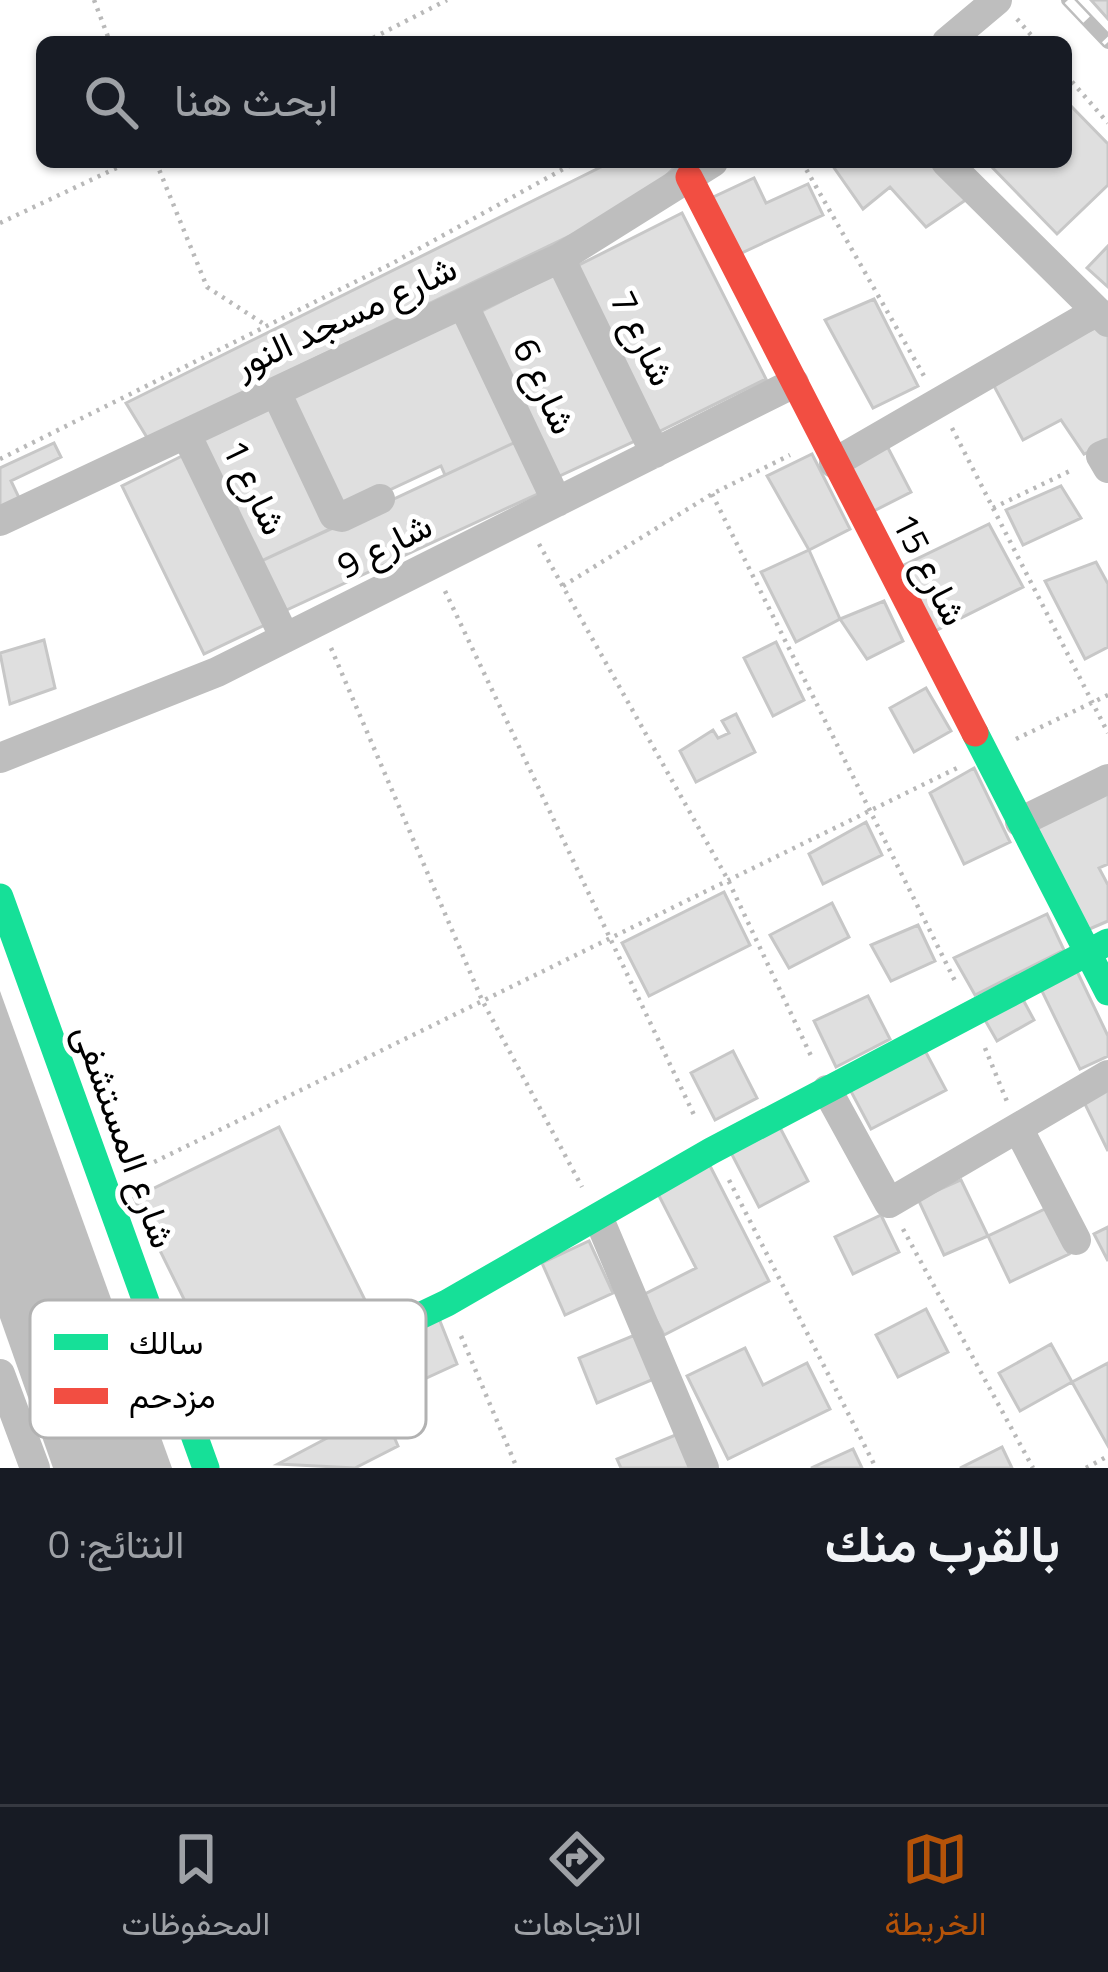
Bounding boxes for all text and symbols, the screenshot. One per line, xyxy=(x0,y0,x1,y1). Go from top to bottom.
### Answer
search box xyxy=(36,36,1072,168)
text: ابحث هنا xyxy=(174,65,338,133)
icon: search xyxy=(78,69,144,135)
street label: شارع مسجد النور xyxy=(223,240,465,392)
street label: شارع 7 xyxy=(597,281,690,395)
street label: شارع 6 xyxy=(499,329,592,443)
street label: شارع 1 xyxy=(209,430,302,544)
street label: شارع 9 xyxy=(327,497,441,592)
street label: شارع 15 xyxy=(879,503,982,635)
street label: شارع المستشفى xyxy=(59,1016,191,1255)
legend xyxy=(30,1300,426,1438)
text: سالك xyxy=(129,1317,203,1367)
text: مزدحم xyxy=(129,1371,216,1421)
text: بالقرب منك xyxy=(825,1504,1060,1582)
text: النتائج: 0 xyxy=(48,1514,184,1573)
tab: المحفوظات xyxy=(122,1826,270,1953)
tab: الاتجاهات xyxy=(513,1826,641,1953)
tab: الخريطة xyxy=(884,1826,986,1953)

